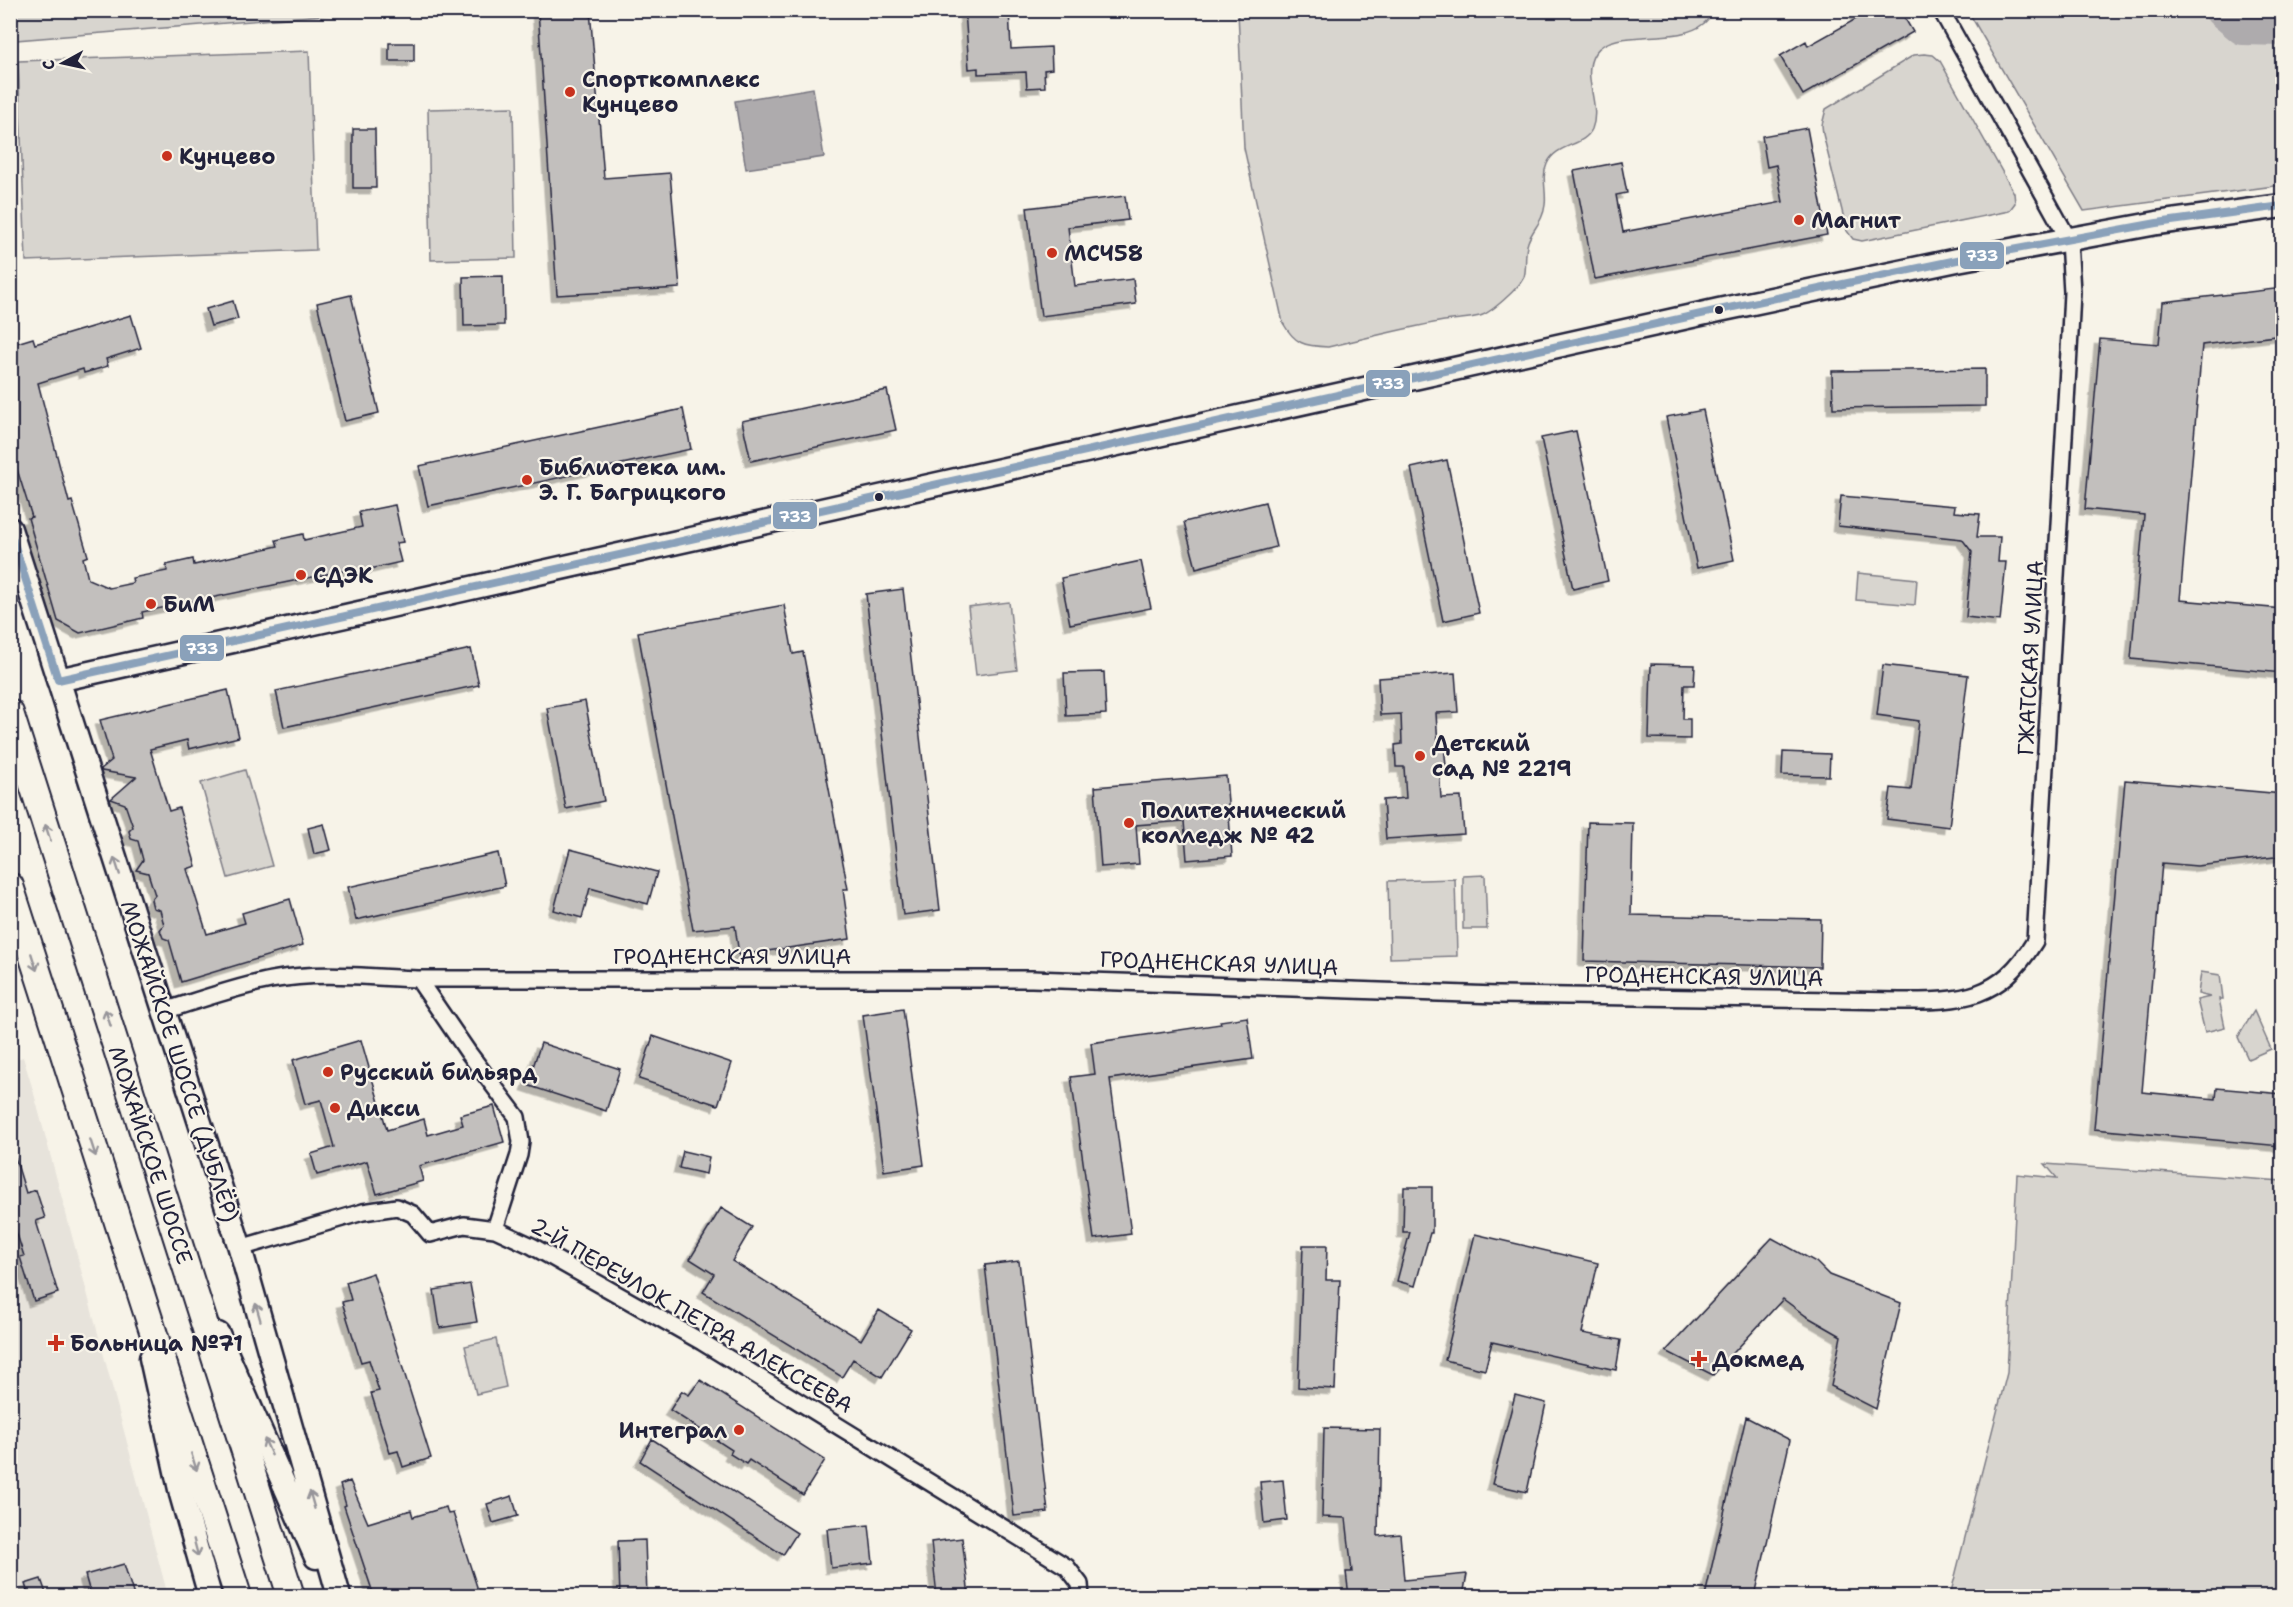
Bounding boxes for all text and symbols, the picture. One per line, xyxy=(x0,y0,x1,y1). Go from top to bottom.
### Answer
north arrow xyxy=(33,33,93,93)
text: С xyxy=(38,59,60,71)
place label: Спорткомплекс Кунцево xyxy=(582,65,760,119)
marker: Спорткомплекс Кунцево xyxy=(563,85,577,99)
place label: Кунцево xyxy=(179,142,276,171)
marker: Кунцево xyxy=(160,149,174,163)
place label: Магнит xyxy=(1811,206,1902,235)
marker: Магнит xyxy=(1792,213,1806,227)
place label: МСЧ58 xyxy=(1064,239,1143,268)
line badge: 733 xyxy=(1959,241,2005,270)
text: 733 xyxy=(1966,245,1998,266)
marker: МСЧ58 xyxy=(1045,246,1059,260)
unlabelled marker xyxy=(1713,304,1725,316)
line badge: 733 xyxy=(1365,369,1411,398)
text: 733 xyxy=(1372,373,1404,394)
place label: Библиотека им. Э. Г. Багрицкого xyxy=(539,453,726,507)
marker: Библиотека им. Э. Г. Багрицкого xyxy=(520,473,534,487)
unlabelled marker xyxy=(873,491,885,503)
line badge: 733 xyxy=(772,501,818,530)
text: 733 xyxy=(779,506,811,527)
street label: ГЖАТСКАЯ УЛИЦА xyxy=(2011,560,2050,756)
place label: СДЭК xyxy=(313,561,373,590)
marker: СДЭК xyxy=(294,568,308,582)
place label: БиМ xyxy=(163,590,215,619)
marker: БиМ xyxy=(144,597,158,611)
line badge: 733 xyxy=(179,634,225,662)
text: 733 xyxy=(186,638,218,659)
place label: Детский сад № 2219 xyxy=(1432,729,1572,783)
marker: Детский сад № 2219 xyxy=(1413,749,1427,763)
place label: Политехнический колледж № 42 xyxy=(1141,796,1346,850)
marker: Политехнический колледж № 42 xyxy=(1122,816,1136,830)
one-way arrow xyxy=(42,824,53,843)
one-way arrow xyxy=(111,857,122,876)
street label: МОЖАЙСКОЕ ШОССЕ (ДУБЛЁР) xyxy=(115,897,245,1225)
street label: ГРОДНЕНСКАЯ УЛИЦА xyxy=(613,942,851,971)
street label: ГРОДНЕНСКАЯ УЛИЦА xyxy=(1099,945,1339,982)
one-way arrow xyxy=(30,952,41,971)
street label: ГРОДНЕНСКАЯ УЛИЦА xyxy=(1584,960,1824,993)
one-way arrow xyxy=(101,1009,112,1028)
street label: МОЖАЙСКОЕ ШОССЕ xyxy=(103,1043,199,1267)
place label: Русский бильярд xyxy=(340,1058,538,1087)
marker: Русский бильярд xyxy=(321,1065,335,1079)
place label: Дикси xyxy=(347,1094,420,1123)
marker: Дикси xyxy=(328,1101,342,1115)
one-way arrow xyxy=(89,1138,100,1157)
street label: 2-Й ПЕРЕУЛОК ПЕТРА АЛЕКСЕЕВА xyxy=(525,1211,858,1420)
one-way arrow xyxy=(252,1303,263,1322)
place label: Больница №71 xyxy=(70,1329,243,1358)
marker: Больница №71 xyxy=(47,1334,65,1352)
place label: Докмед xyxy=(1712,1345,1805,1374)
marker: Докмед xyxy=(1690,1350,1708,1368)
place label: Интеграл xyxy=(619,1416,728,1445)
marker: Интеграл xyxy=(732,1423,746,1437)
one-way arrow xyxy=(261,1438,272,1456)
one-way arrow xyxy=(190,1452,201,1471)
one-way arrow xyxy=(306,1491,317,1510)
one-way arrow xyxy=(191,1538,203,1557)

